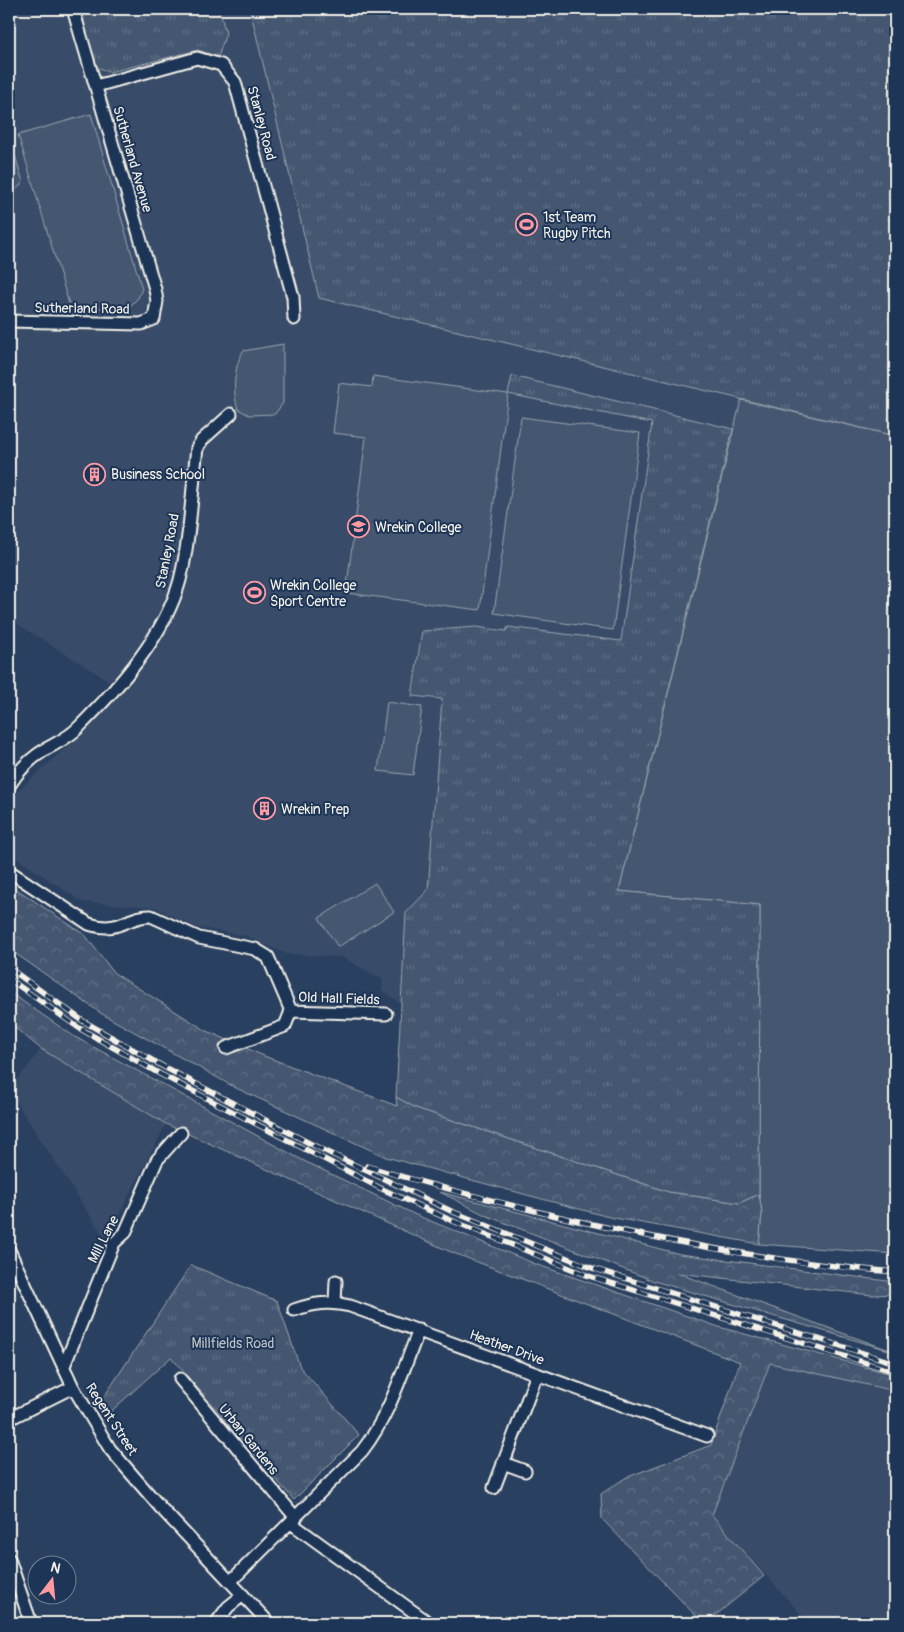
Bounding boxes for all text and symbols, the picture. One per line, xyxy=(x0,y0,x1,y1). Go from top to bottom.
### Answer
street label: Stanley Road xyxy=(243,84,280,162)
street label: Sutherland Avenue xyxy=(109,104,156,214)
place label: 1st Team Rugby Pitch xyxy=(543,209,611,242)
sports icon: 1st Team Rugby Pitch xyxy=(515,213,539,237)
street label: Sutherland Road xyxy=(34,299,130,318)
building icon: Business School xyxy=(83,462,107,486)
place label: Business School xyxy=(111,466,205,483)
street label: Stanley Road xyxy=(152,512,183,590)
school or university icon: Wrekin College xyxy=(347,515,371,539)
place label: Wrekin College xyxy=(375,519,461,536)
place label: Wrekin College Sport Centre xyxy=(270,577,356,610)
sports icon: Wrekin College Sport Centre xyxy=(242,581,266,605)
building icon: Wrekin Prep xyxy=(253,797,277,821)
place label: Wrekin Prep xyxy=(281,801,350,818)
street label: Old Hall Fields xyxy=(298,989,381,1008)
street label: Mill Lane xyxy=(84,1213,123,1266)
street label: Heather Drive xyxy=(467,1326,547,1369)
park label: Millfields Road xyxy=(192,1335,275,1352)
street label: Regent Street xyxy=(82,1380,142,1459)
street label: Urban Gardens xyxy=(215,1400,283,1479)
north arrow xyxy=(28,1554,78,1604)
text: N xyxy=(49,1559,62,1577)

